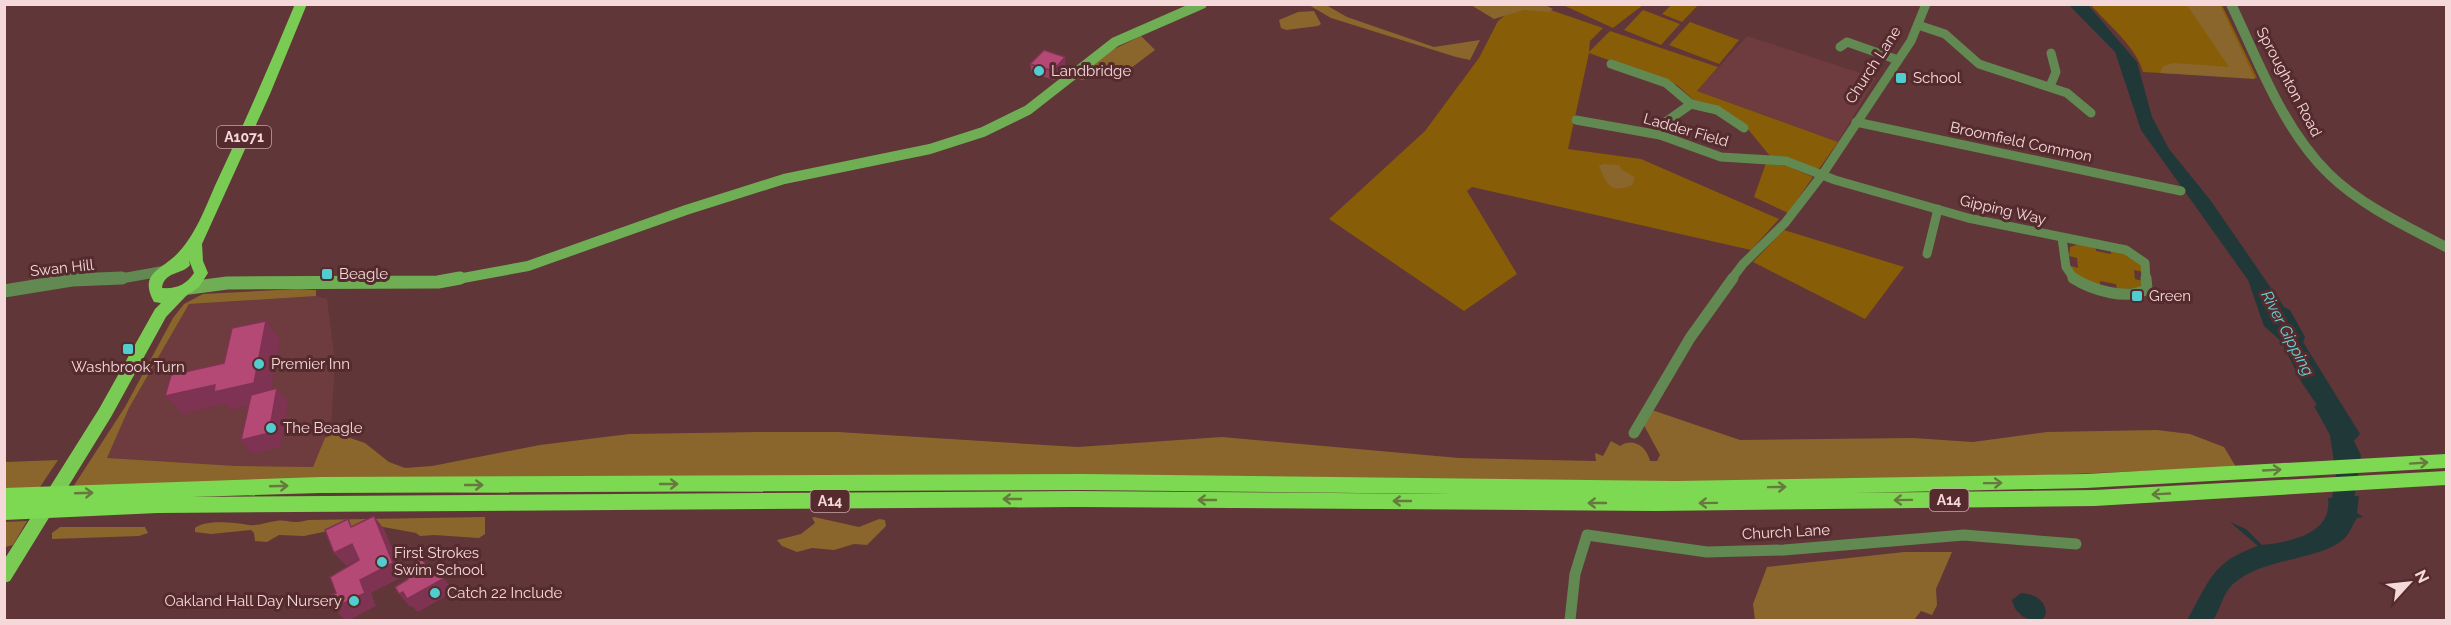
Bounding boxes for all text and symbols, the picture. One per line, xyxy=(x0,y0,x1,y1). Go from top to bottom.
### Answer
street label: Church Lane xyxy=(1841,23,1905,107)
street label: Sproughton Road xyxy=(2253,24,2325,140)
place label: Landbridge xyxy=(1051,62,1131,80)
marker: Landbridge xyxy=(1032,64,1046,78)
place label: School xyxy=(1913,69,1962,87)
marker: School xyxy=(1894,71,1908,85)
street label: Ladder Field xyxy=(1641,109,1731,151)
street label: Broomfield Common xyxy=(1948,118,2094,166)
road number: A1071 xyxy=(217,126,271,148)
street label: Gipping Way xyxy=(1958,191,2048,229)
street label: Swan Hill xyxy=(29,256,96,280)
place label: Beagle xyxy=(339,265,388,283)
marker: Beagle xyxy=(320,267,334,281)
place label: Green xyxy=(2149,287,2191,305)
water label: River Gipping xyxy=(2257,287,2318,380)
marker: Green xyxy=(2130,289,2144,303)
marker: Washbrook Turn xyxy=(121,342,135,356)
place label: Premier Inn xyxy=(271,355,350,373)
marker: Premier Inn xyxy=(252,357,266,371)
place label: Washbrook Turn xyxy=(71,358,185,376)
place label: The Beagle xyxy=(283,419,363,437)
marker: The Beagle xyxy=(264,421,278,435)
one-way arrow xyxy=(2409,457,2429,468)
one-way arrow xyxy=(2262,465,2282,476)
one-way arrow xyxy=(1982,477,2002,489)
one-way arrow xyxy=(658,478,678,490)
one-way arrow xyxy=(463,479,483,491)
one-way arrow xyxy=(268,481,288,492)
one-way arrow xyxy=(1766,481,1786,493)
one-way arrow xyxy=(73,487,93,498)
road number: A14 xyxy=(1930,489,1968,511)
one-way arrow xyxy=(2151,489,2171,500)
road number: A14 xyxy=(810,490,850,512)
one-way arrow xyxy=(1003,494,1023,505)
one-way arrow xyxy=(1198,494,1218,506)
one-way arrow xyxy=(1393,495,1413,507)
one-way arrow xyxy=(1893,495,1913,506)
one-way arrow xyxy=(1588,497,1608,509)
one-way arrow xyxy=(1698,497,1718,508)
street label: Church Lane xyxy=(1741,521,1831,543)
place label: First Strokes Swim School xyxy=(394,544,485,579)
north arrow xyxy=(2379,553,2439,613)
marker: First Strokes Swim School xyxy=(375,555,389,569)
text: N xyxy=(2411,567,2433,586)
place label: Catch 22 Include xyxy=(447,584,563,602)
marker: Catch 22 Include xyxy=(428,586,442,600)
place label: Oakland Hall Day Nursery xyxy=(164,592,342,610)
marker: Oakland Hall Day Nursery xyxy=(347,594,361,608)

